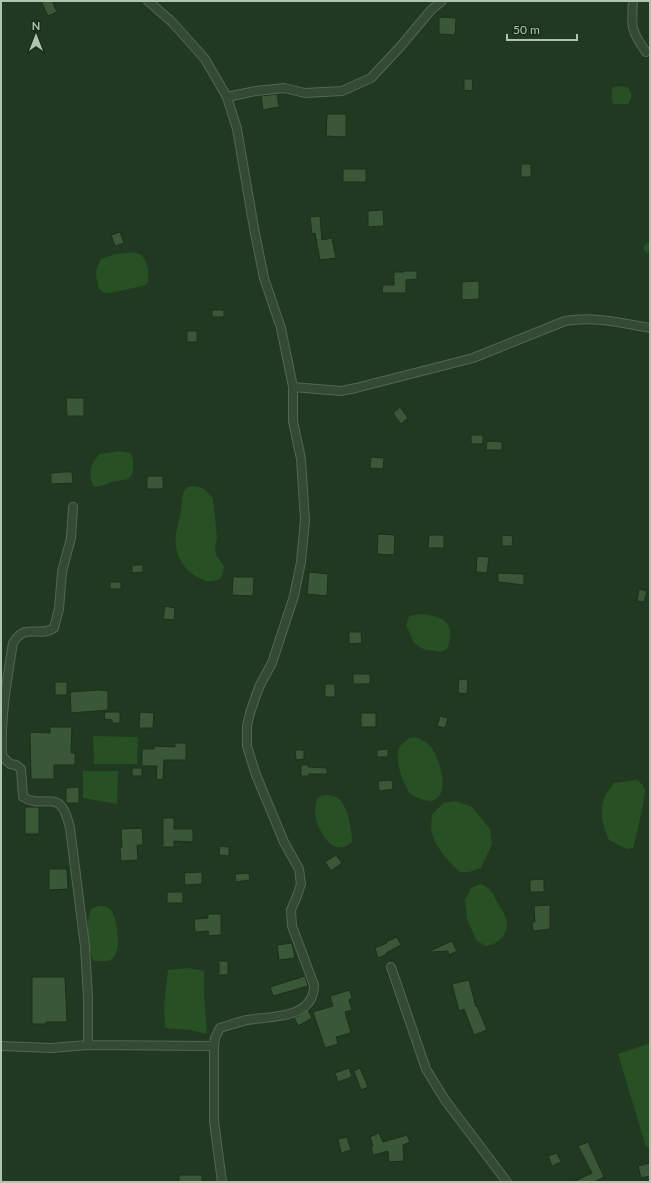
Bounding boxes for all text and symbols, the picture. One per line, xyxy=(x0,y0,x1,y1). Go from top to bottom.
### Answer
north arrow xyxy=(16,16,56,56)
scale bar xyxy=(507,16,577,42)
text: N xyxy=(32,19,40,32)
text: 50 m xyxy=(513,22,540,37)

